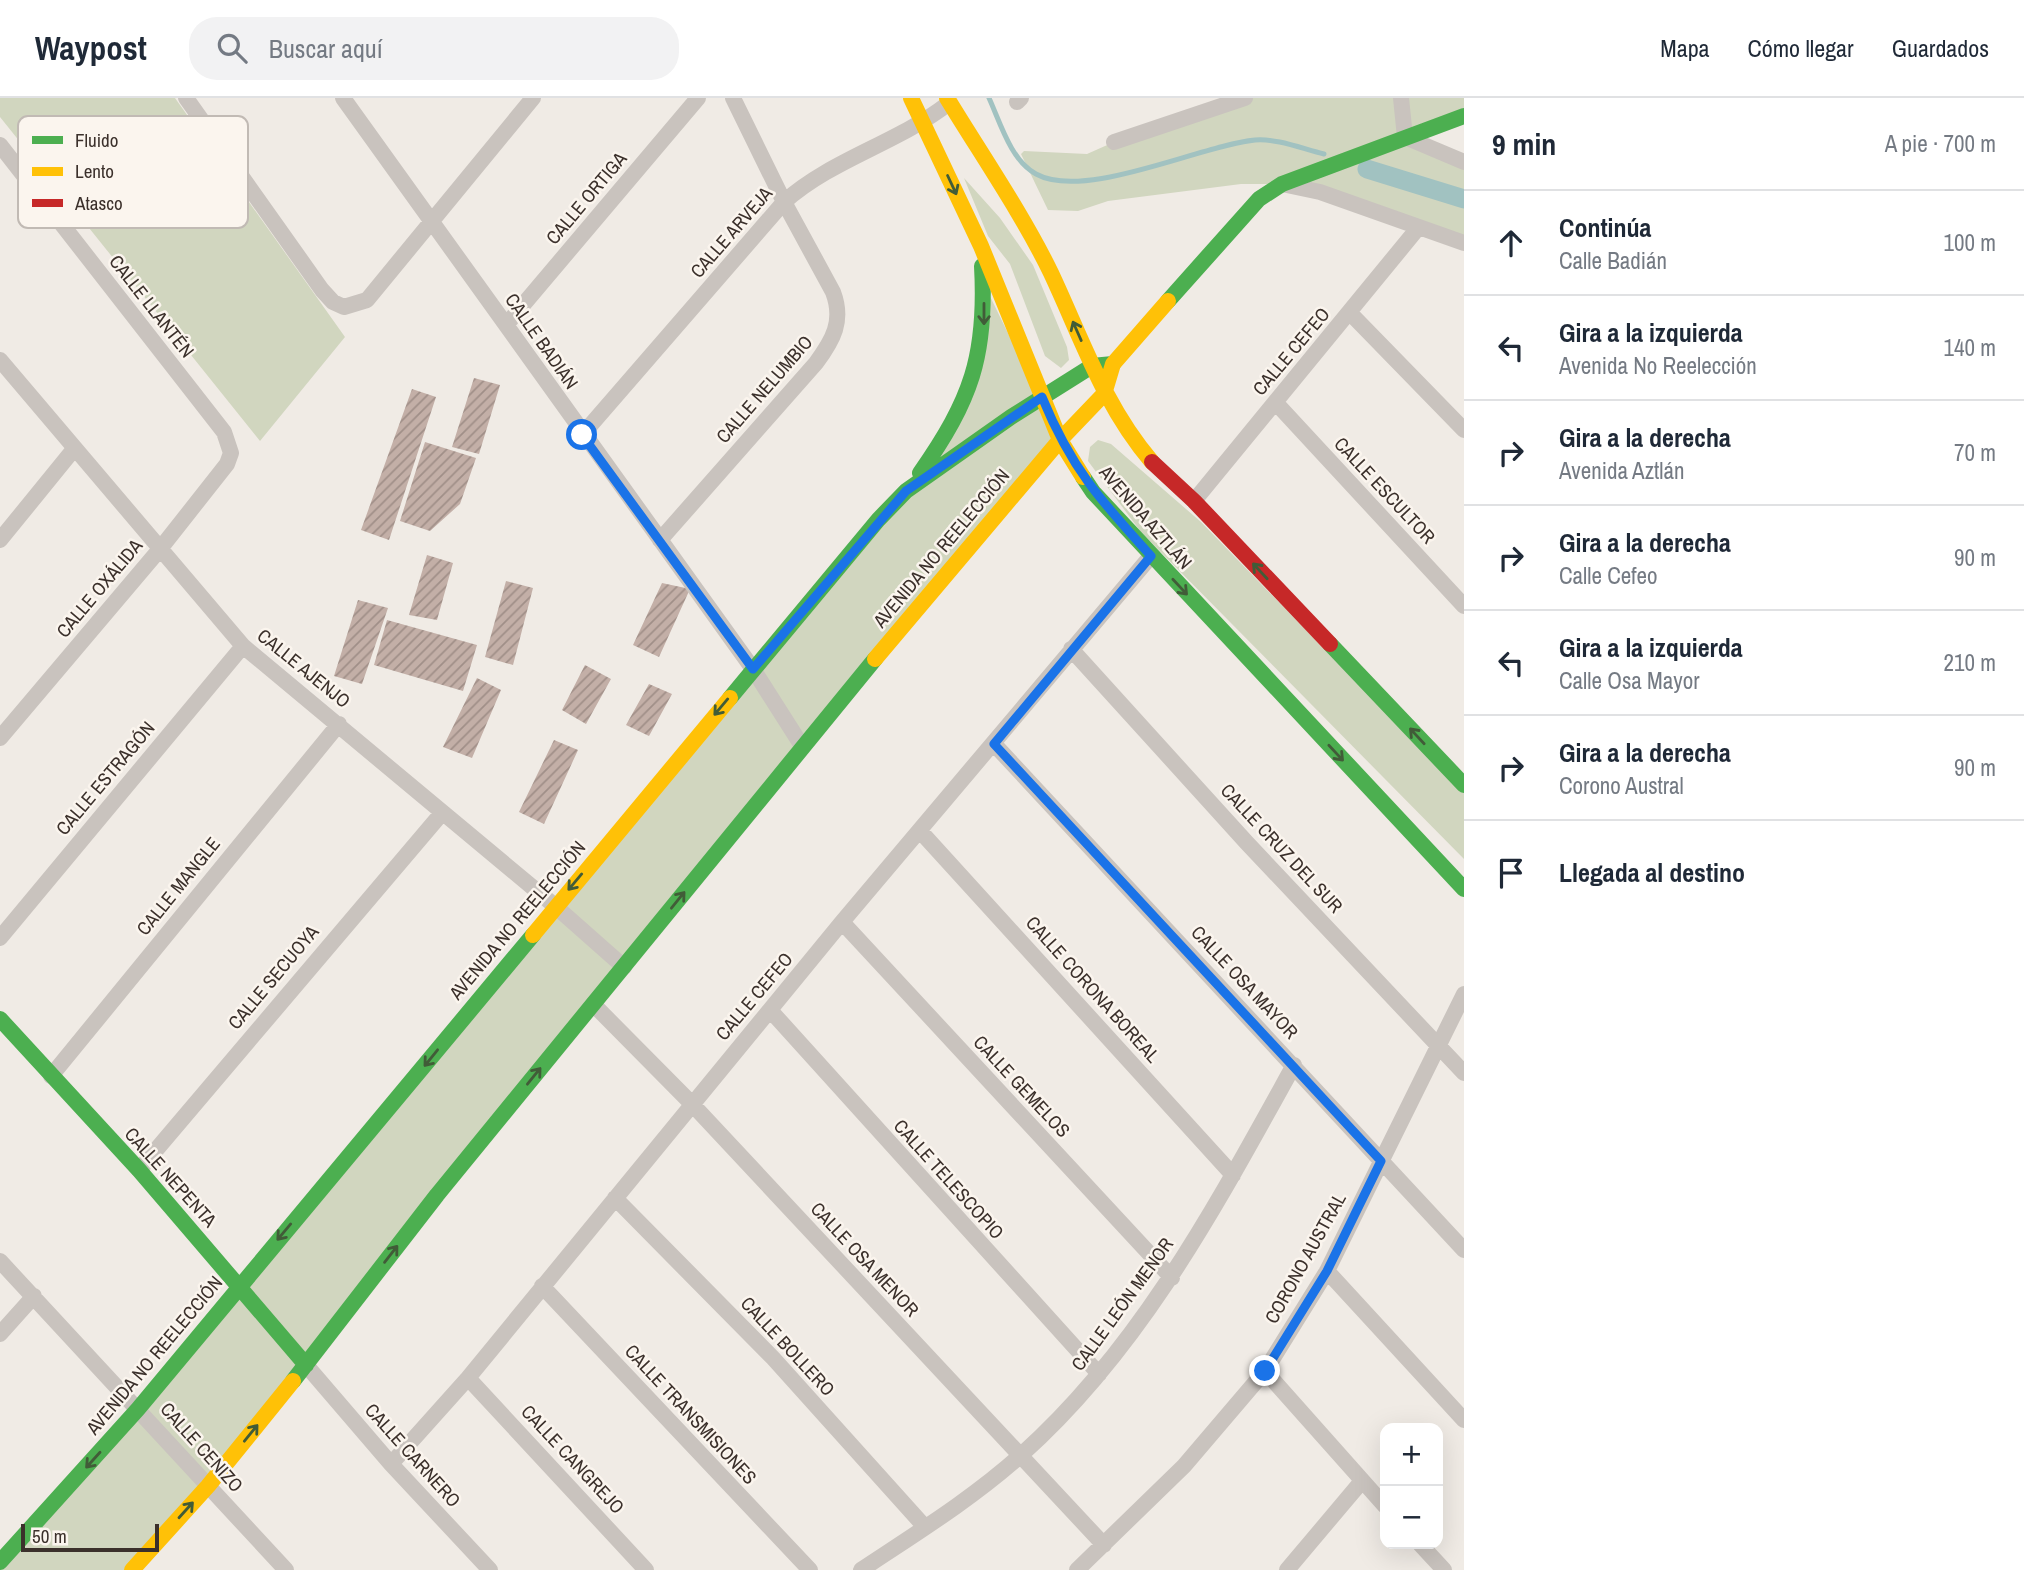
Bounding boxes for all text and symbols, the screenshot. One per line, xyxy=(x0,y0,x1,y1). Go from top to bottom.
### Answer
search box xyxy=(189,17,679,80)
text: Waypost xyxy=(35,26,147,70)
icon: search xyxy=(213,29,251,67)
text: Buscar aquí xyxy=(269,31,383,66)
text: Mapa xyxy=(1660,32,1710,64)
text: Cómo llegar xyxy=(1748,32,1854,64)
text: Guardados xyxy=(1892,32,1989,64)
legend xyxy=(18,116,248,228)
text: 9 min xyxy=(1492,124,1556,164)
text: Fluido xyxy=(75,127,118,153)
text: A pie · 700 m xyxy=(1885,128,1996,159)
street label: CALLE ORTIGA xyxy=(540,146,633,250)
text: Lento xyxy=(75,158,114,184)
one-way arrow xyxy=(946,174,959,195)
street label: CALLE ARVEJA xyxy=(684,180,778,283)
text: Atasco xyxy=(74,190,123,216)
text: Continúa xyxy=(1559,210,1651,245)
icon: ahead xyxy=(1492,224,1530,262)
text: 100 m xyxy=(1944,227,1996,258)
text: Calle Badián xyxy=(1559,245,1667,276)
street label: CALLE LLANTÉN xyxy=(104,249,200,363)
street label: CALLE BADIÁN xyxy=(499,288,585,394)
street label: CALLE CEFEO xyxy=(1247,302,1335,400)
one-way arrow xyxy=(977,303,991,326)
text: Gira a la izquierda xyxy=(1559,315,1743,350)
one-way arrow xyxy=(1070,321,1083,342)
street label: CALLE NELUMBIO xyxy=(710,329,818,449)
icon: left xyxy=(1492,329,1530,367)
text: 140 m xyxy=(1944,332,1996,363)
text: Avenida No Reelección xyxy=(1559,350,1757,381)
route start xyxy=(566,419,597,450)
text: Gira a la derecha xyxy=(1559,420,1731,455)
street label: CALLE ESCULTOR xyxy=(1329,431,1441,549)
icon: right xyxy=(1492,434,1530,472)
text: 70 m xyxy=(1954,437,1996,468)
text: Avenida Aztlán xyxy=(1559,455,1685,486)
street label: AVENIDA AZTLÁN xyxy=(1093,459,1198,574)
street label: AVENIDA NO REELECCIÓN xyxy=(866,463,1015,634)
text: Gira a la derecha xyxy=(1559,525,1731,560)
street label: CALLE OXÁLIDA xyxy=(50,533,148,643)
icon: right xyxy=(1492,539,1530,577)
text: 90 m xyxy=(1954,542,1996,573)
text: Calle Cefeo xyxy=(1559,560,1658,591)
one-way arrow xyxy=(1252,563,1269,580)
one-way arrow xyxy=(1171,578,1188,595)
street label: CALLE AJENJO xyxy=(252,622,356,714)
text: Gira a la izquierda xyxy=(1559,630,1743,665)
icon: left xyxy=(1492,644,1530,682)
text: 210 m xyxy=(1944,647,1996,678)
text: Calle Osa Mayor xyxy=(1559,665,1699,696)
one-way arrow xyxy=(713,698,729,716)
street label: CALLE ESTRAGÓN xyxy=(50,716,160,840)
one-way arrow xyxy=(1409,727,1425,745)
text: Gira a la derecha xyxy=(1559,735,1731,770)
one-way arrow xyxy=(1327,744,1344,761)
icon: right xyxy=(1492,749,1530,787)
text: 90 m xyxy=(1954,752,1996,783)
text: Corono Austral xyxy=(1559,770,1684,801)
street label: CALLE CRUZ DEL SUR xyxy=(1215,778,1349,918)
street label: CALLE MANGLE xyxy=(130,831,226,941)
street label: AVENIDA NO REELECCIÓN xyxy=(442,835,591,1006)
icon: arrive xyxy=(1492,854,1530,892)
text: Llegada al destino xyxy=(1559,855,1745,890)
one-way arrow xyxy=(567,873,583,891)
one-way arrow xyxy=(670,892,686,910)
street label: CALLE CORONA BOREAL xyxy=(1020,910,1166,1068)
street label: CALLE SECUOYA xyxy=(222,919,325,1035)
street label: CALLE OSA MAYOR xyxy=(1186,920,1304,1044)
street label: CALLE CEFEO xyxy=(710,947,798,1045)
street label: CALLE GEMELOS xyxy=(968,1029,1076,1143)
one-way arrow xyxy=(423,1048,438,1066)
one-way arrow xyxy=(526,1068,542,1086)
street label: CALLE TELESCOPIO xyxy=(888,1113,1010,1245)
street label: CALLE NEPENTA xyxy=(119,1121,223,1233)
street label: CORONO AUSTRAL xyxy=(1258,1188,1352,1328)
street label: CALLE OSA MENOR xyxy=(805,1196,925,1322)
one-way arrow xyxy=(277,1223,293,1241)
street label: CALLE LEÓN MENOR xyxy=(1065,1232,1179,1376)
one-way arrow xyxy=(384,1245,399,1263)
street label: AVENIDA NO REELECCIÓN xyxy=(79,1270,228,1441)
street label: CALLE BOLLERO xyxy=(735,1291,841,1401)
street label: CALLE TRANSMISIONES xyxy=(619,1338,763,1490)
route end xyxy=(1249,1355,1280,1386)
street label: CALLE CENIZO xyxy=(155,1396,249,1498)
street label: CALLE CARNERO xyxy=(359,1397,467,1513)
street label: CALLE CANGREJO xyxy=(516,1399,630,1519)
map controls xyxy=(1380,1423,1443,1549)
button: + xyxy=(1380,1423,1443,1486)
one-way arrow xyxy=(243,1424,259,1442)
one-way arrow xyxy=(85,1450,101,1468)
button: − xyxy=(1380,1486,1443,1549)
one-way arrow xyxy=(178,1501,194,1519)
scale bar xyxy=(21,1521,159,1553)
text: 50 m xyxy=(32,1523,67,1549)

